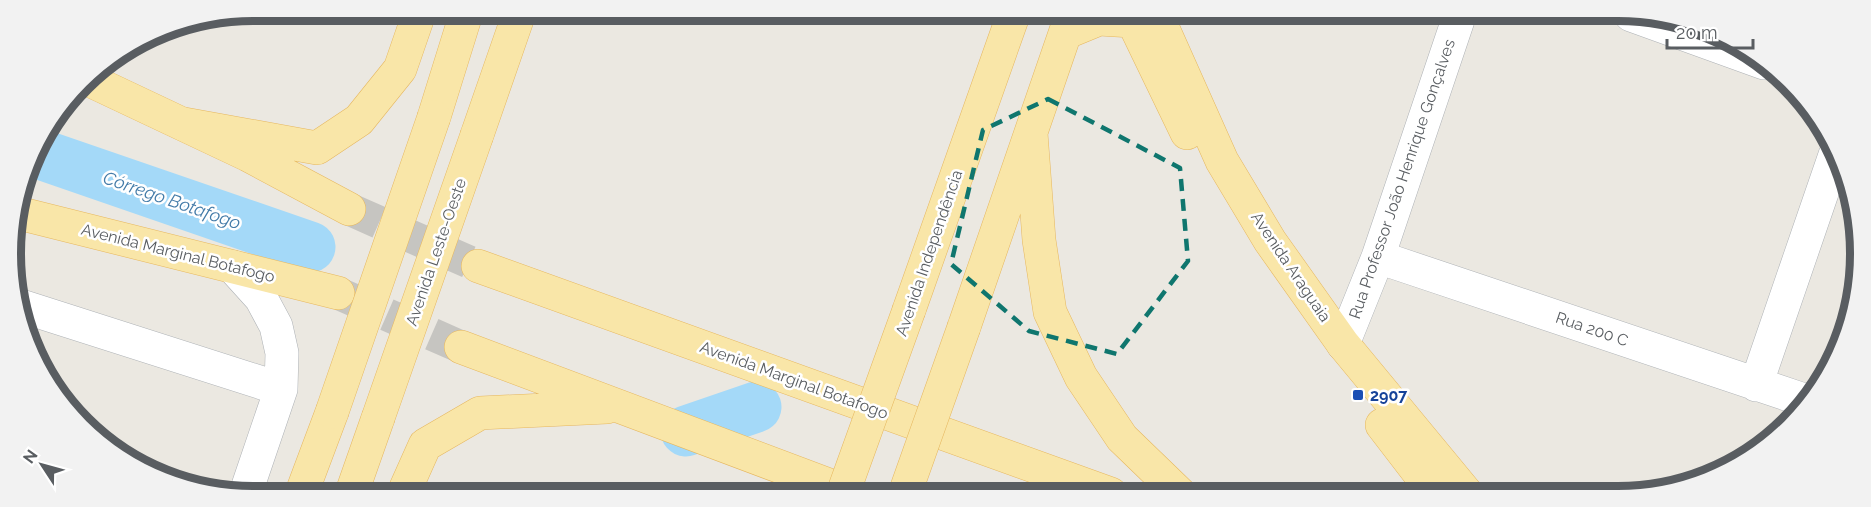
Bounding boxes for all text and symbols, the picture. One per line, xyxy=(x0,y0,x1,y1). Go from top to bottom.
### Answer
scale bar xyxy=(1667,12,1752,50)
text: 20 m xyxy=(1676,22,1718,43)
street label: Rua Professor João Henrique Gonçalves xyxy=(1345,36,1459,321)
water label: Córrego Botafogo xyxy=(100,167,244,233)
street label: Avenida Independência xyxy=(892,167,966,339)
street label: Avenida Leste-Oeste xyxy=(402,176,470,328)
street label: Avenida Araguaia xyxy=(1247,208,1335,326)
street label: Avenida Marginal Botafogo xyxy=(79,220,277,286)
street label: Rua 200 C xyxy=(1553,308,1631,350)
street label: Avenida Marginal Botafogo xyxy=(697,337,891,423)
place label: 2907 xyxy=(1370,386,1407,405)
marker: 2907 xyxy=(1351,388,1365,402)
north arrow xyxy=(12,435,72,495)
text: N xyxy=(19,446,42,467)

